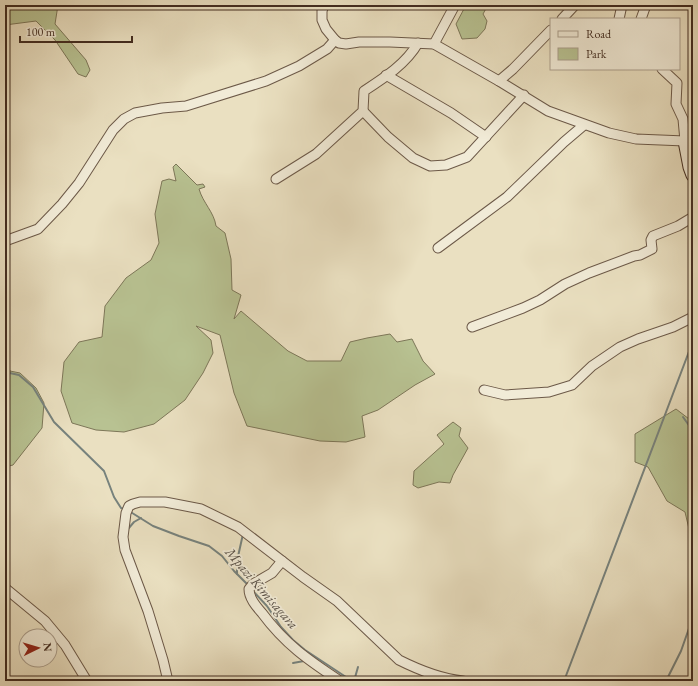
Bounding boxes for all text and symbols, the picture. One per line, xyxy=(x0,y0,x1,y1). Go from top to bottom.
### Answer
scale bar xyxy=(20,18,132,44)
legend xyxy=(550,18,680,70)
text: 100 m xyxy=(26,24,56,40)
text: Road xyxy=(586,26,612,42)
text: Park xyxy=(586,46,607,62)
water label: Mpazi Kimisagara xyxy=(221,543,303,633)
north arrow xyxy=(18,628,58,668)
text: N xyxy=(41,642,55,652)

